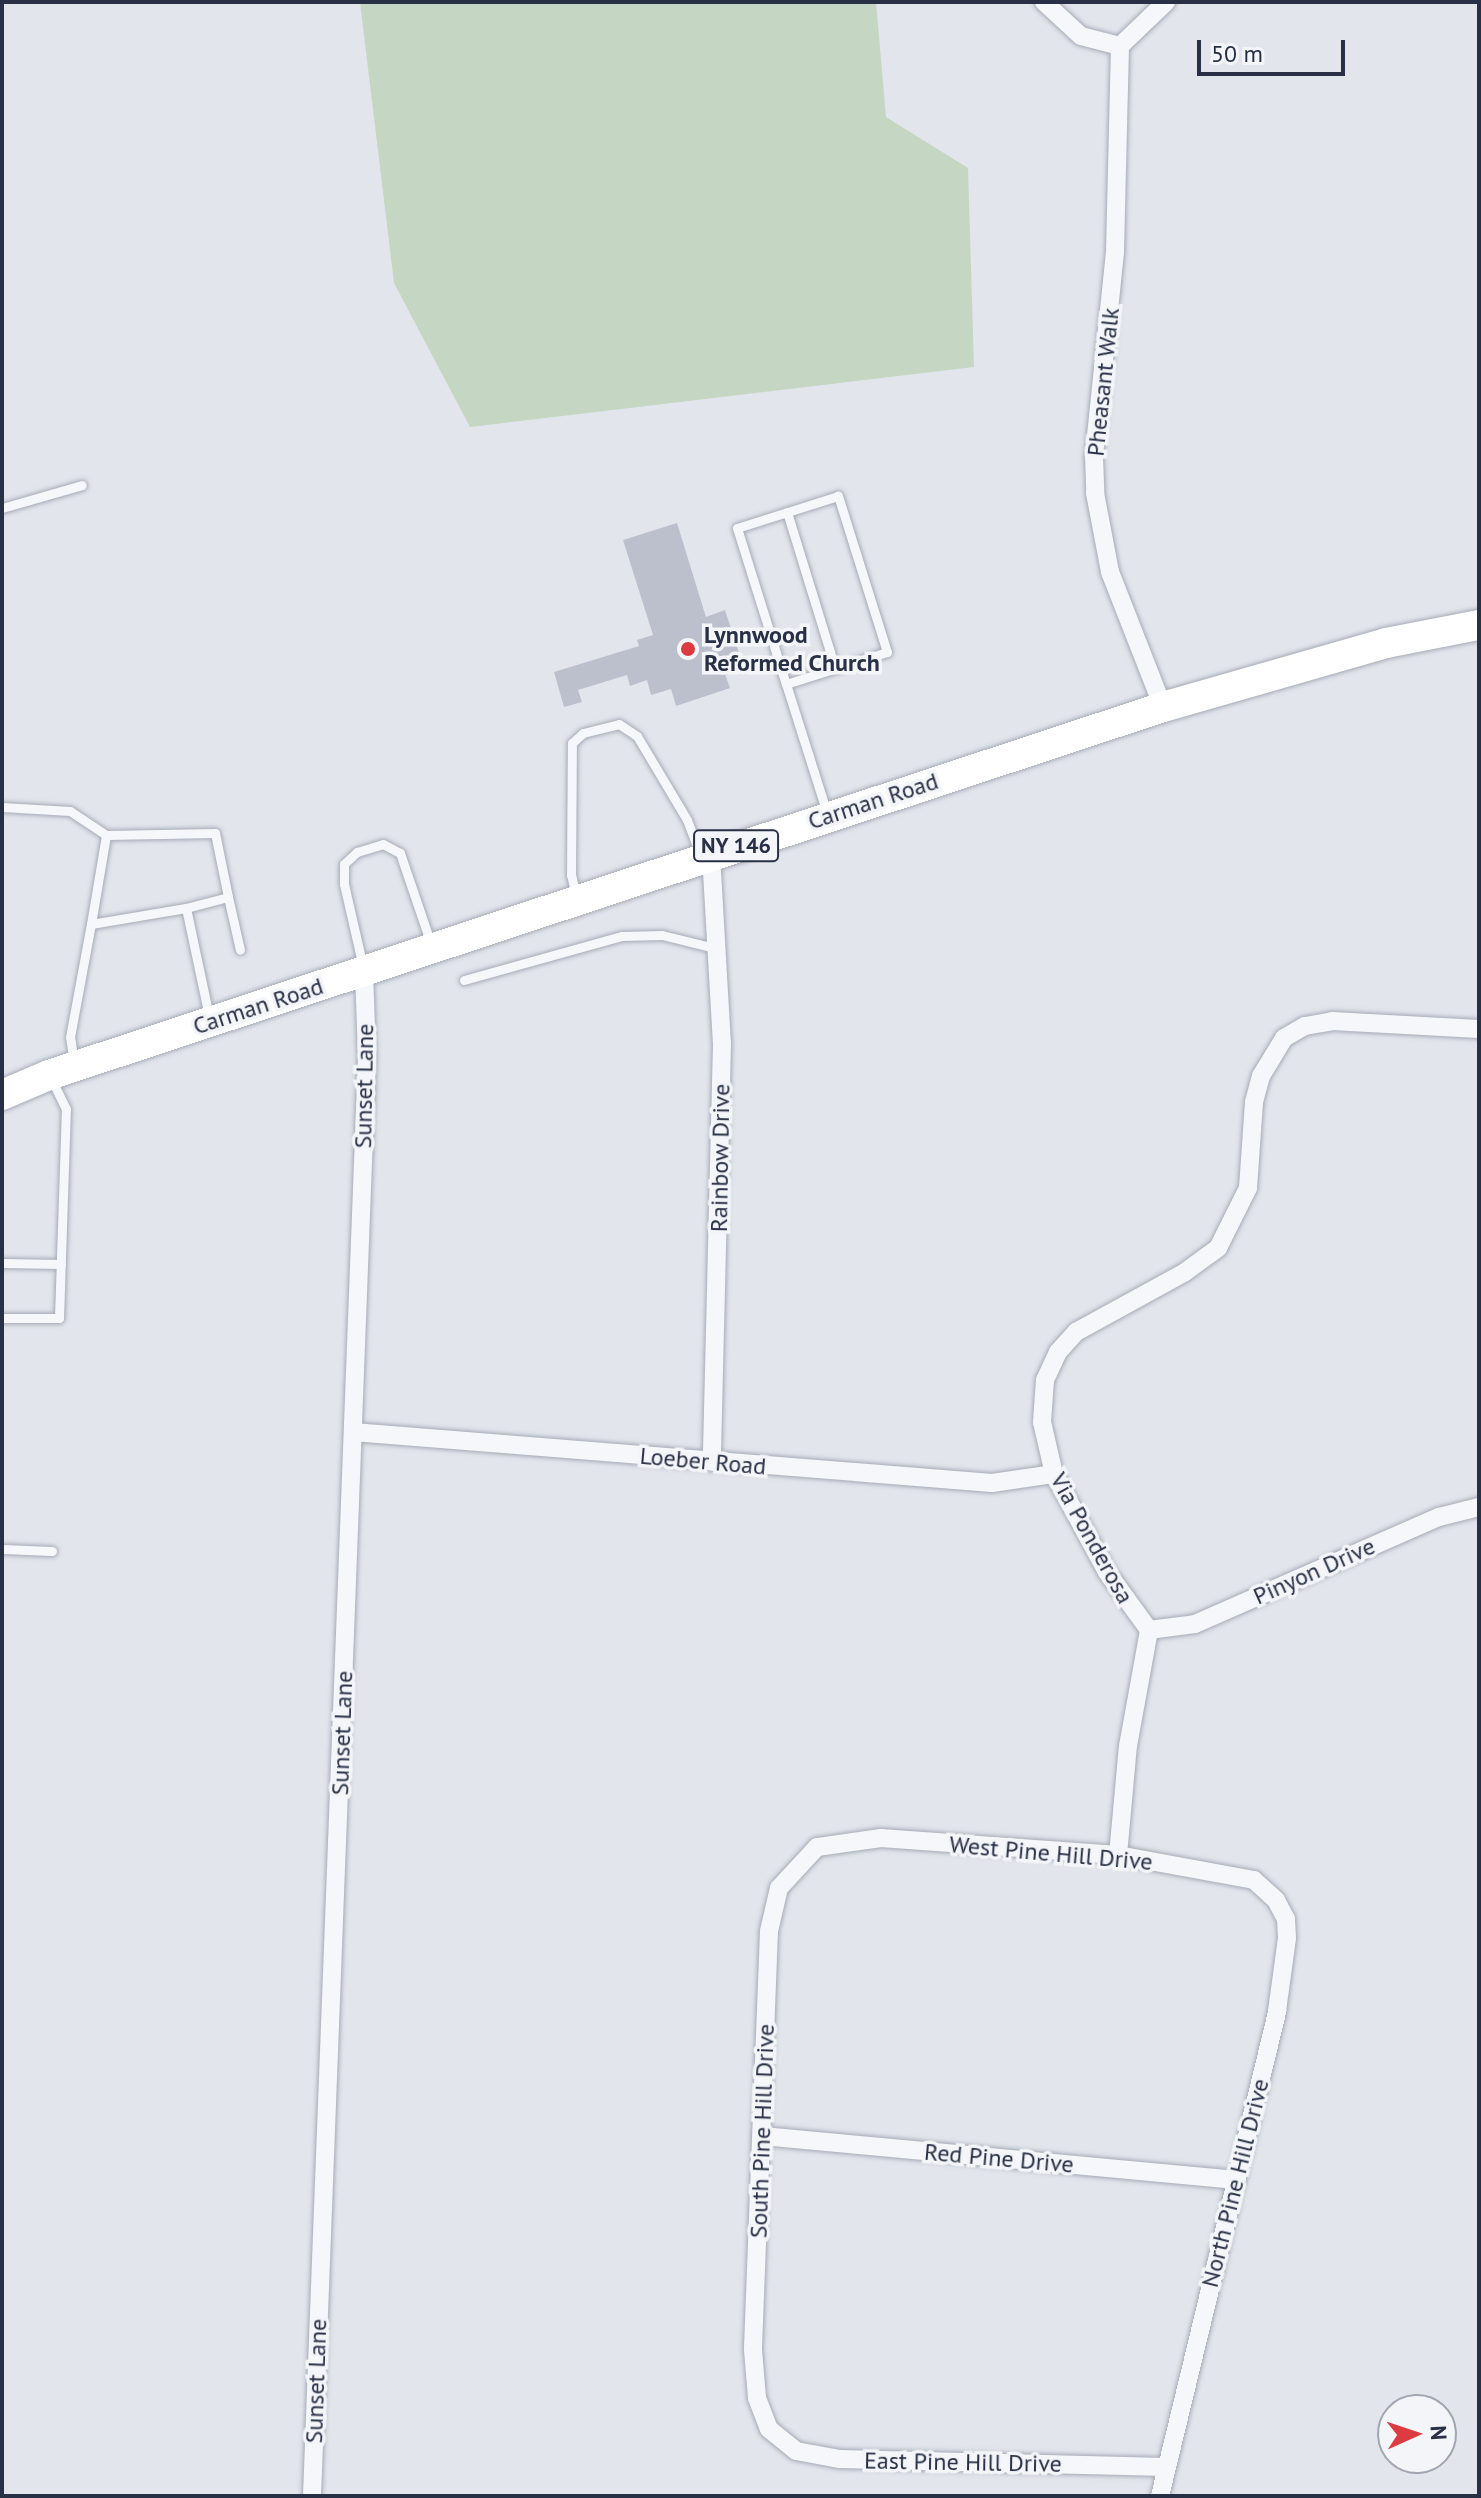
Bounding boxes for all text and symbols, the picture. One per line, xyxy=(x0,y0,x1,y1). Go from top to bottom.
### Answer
scale bar xyxy=(1201,24,1349,74)
text: 50 m xyxy=(1211,38,1263,69)
street label: Pheasant Walk xyxy=(1081,306,1125,458)
place label: Lynnwood Reformed Church xyxy=(704,621,880,677)
marker: Lynnwood Reformed Church xyxy=(679,640,697,658)
street label: Carman Road xyxy=(804,766,942,836)
road number: NY 146 xyxy=(692,828,780,864)
street label: Carman Road xyxy=(189,971,327,1041)
street label: Sunset Lane xyxy=(349,1023,379,1149)
street label: Rainbow Drive xyxy=(704,1083,736,1233)
street label: Loeber Road xyxy=(639,1441,767,1481)
street label: Via Ponderosa xyxy=(1044,1468,1140,1608)
street label: Pinyon Drive xyxy=(1249,1531,1379,1611)
street label: Sunset Lane xyxy=(325,1670,359,1796)
street label: West Pine Hill Drive xyxy=(948,1830,1154,1876)
street label: South Pine Hill Drive xyxy=(744,2023,780,2239)
street label: North Pine Hill Drive xyxy=(1195,2076,1275,2290)
street label: Red Pine Drive xyxy=(923,2137,1075,2179)
street label: Sunset Lane xyxy=(299,2318,333,2444)
north arrow xyxy=(1377,2394,1457,2474)
text: N xyxy=(1425,2425,1453,2441)
street label: East Pine Hill Drive xyxy=(864,2446,1062,2478)

